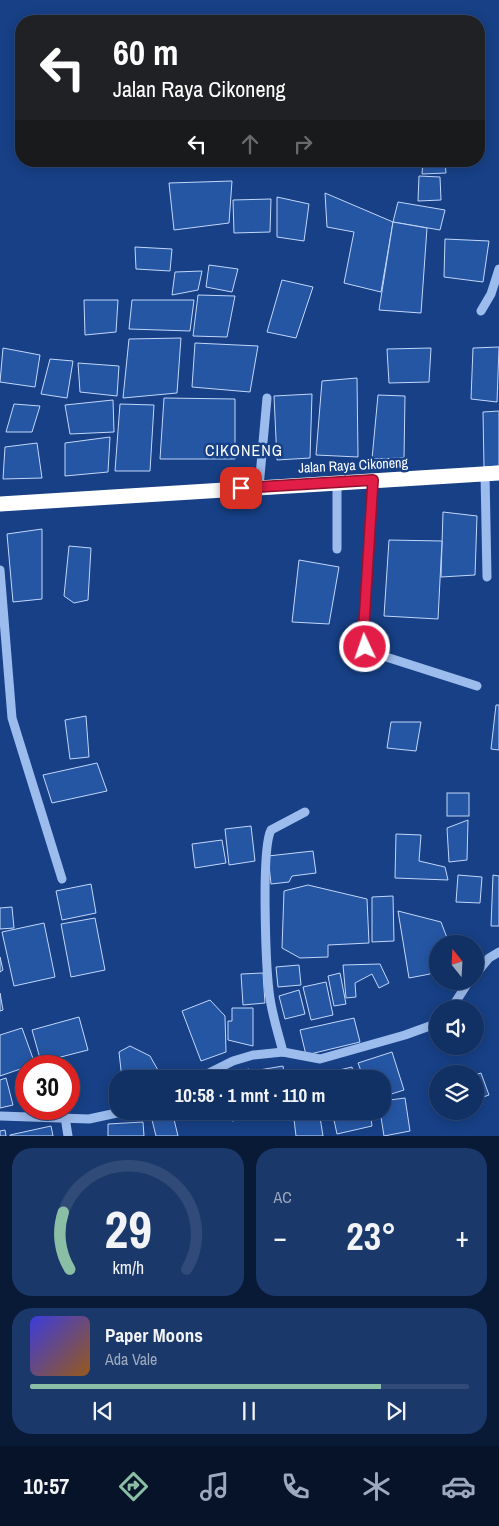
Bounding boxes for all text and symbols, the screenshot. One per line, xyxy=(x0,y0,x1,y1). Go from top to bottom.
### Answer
text: 60 m xyxy=(113,29,178,76)
icon: left xyxy=(30,35,95,100)
text: Jalan Raya Cikoneng xyxy=(113,74,285,104)
icon: left xyxy=(183,130,211,158)
icon: ahead xyxy=(236,130,264,158)
icon: right xyxy=(289,130,317,158)
district label: CIKONENG xyxy=(205,439,283,461)
street label: Jalan Raya Cikoneng xyxy=(298,453,409,477)
pin xyxy=(220,467,262,509)
icon: arrive xyxy=(227,474,255,502)
position arrow xyxy=(338,620,390,672)
north arrow xyxy=(429,935,484,990)
map controls xyxy=(429,935,484,1120)
button: sound xyxy=(429,1000,484,1055)
speed limit sign: 30 xyxy=(15,1055,80,1120)
button: layers xyxy=(429,1065,484,1120)
text: 10:58 · 1 mnt · 110 m xyxy=(175,1082,325,1108)
text: AC xyxy=(274,1186,292,1208)
text: 29 xyxy=(104,1194,151,1264)
text: 23° xyxy=(346,1211,396,1262)
text: − xyxy=(274,1218,287,1256)
text: + xyxy=(456,1218,469,1256)
text: km/h xyxy=(112,1256,144,1280)
text: Paper Moons xyxy=(105,1322,203,1348)
text: Ada Vale xyxy=(105,1348,157,1370)
icon: previous xyxy=(89,1397,117,1425)
icon: pause xyxy=(235,1397,263,1425)
icon: next xyxy=(382,1397,410,1425)
icon: directions xyxy=(116,1469,151,1504)
icon: music xyxy=(197,1469,232,1504)
icon: phone xyxy=(278,1469,313,1504)
icon: climate xyxy=(359,1469,394,1504)
icon: car xyxy=(441,1469,476,1504)
text: 10:57 xyxy=(23,1471,69,1501)

